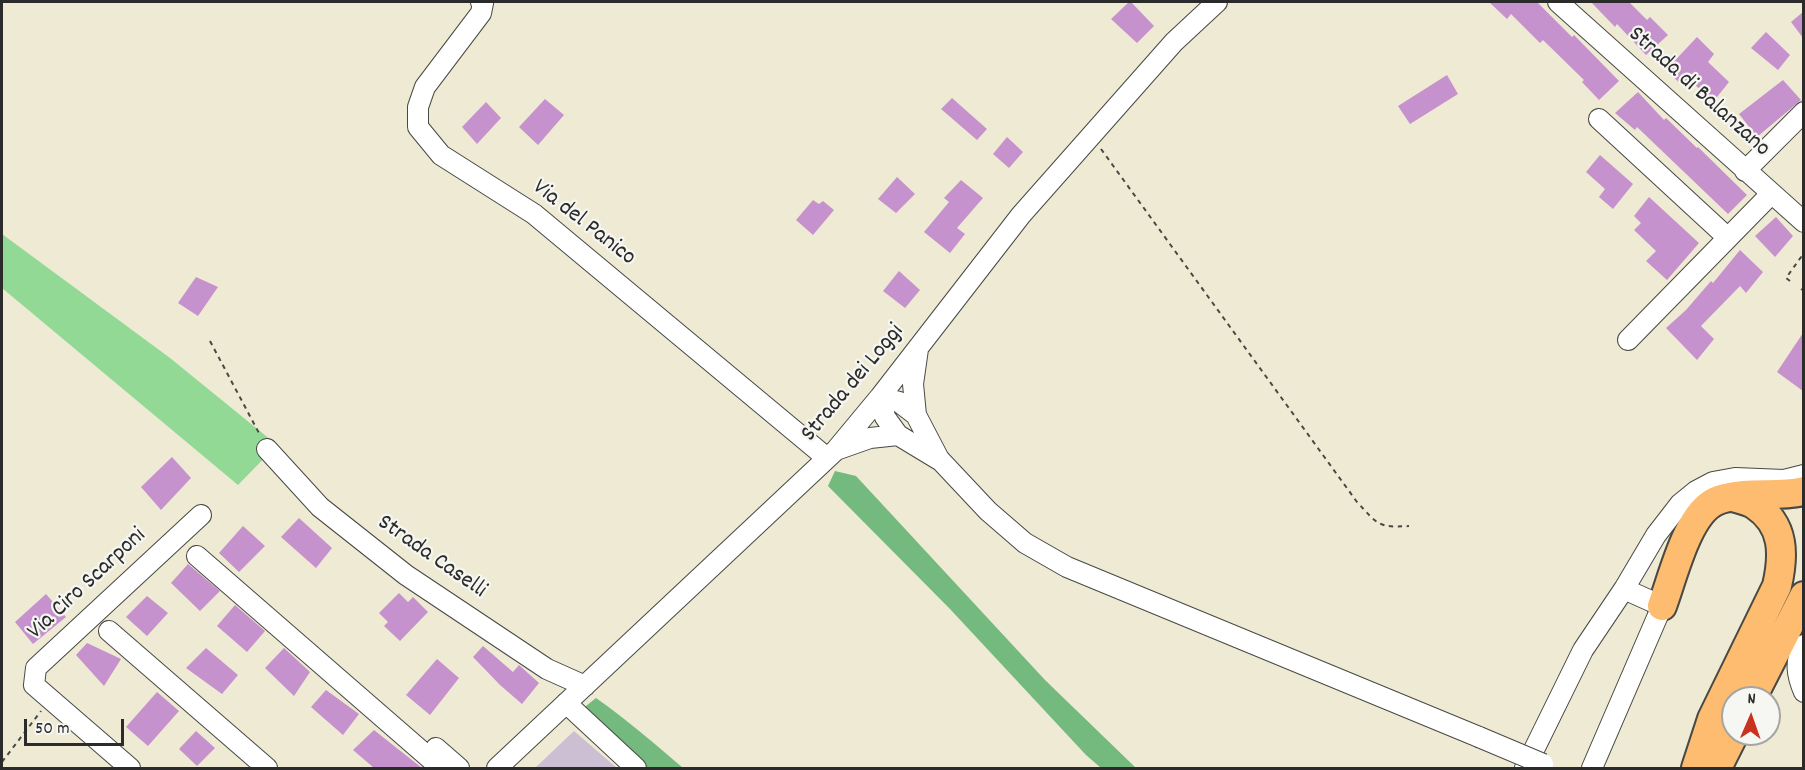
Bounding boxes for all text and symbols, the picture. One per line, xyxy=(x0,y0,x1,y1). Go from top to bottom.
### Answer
street label: Strada di Balanzano xyxy=(1621,22,1775,164)
street label: Via del Panico xyxy=(525,175,641,273)
street label: Strada dei Loggi xyxy=(796,319,912,449)
street label: Strada Caselli xyxy=(371,510,491,606)
street label: Via Ciro Scarponi xyxy=(23,523,153,647)
north arrow xyxy=(1721,686,1781,746)
text: N xyxy=(1747,688,1756,711)
scale bar xyxy=(27,707,128,745)
text: 50 m xyxy=(35,717,70,742)

